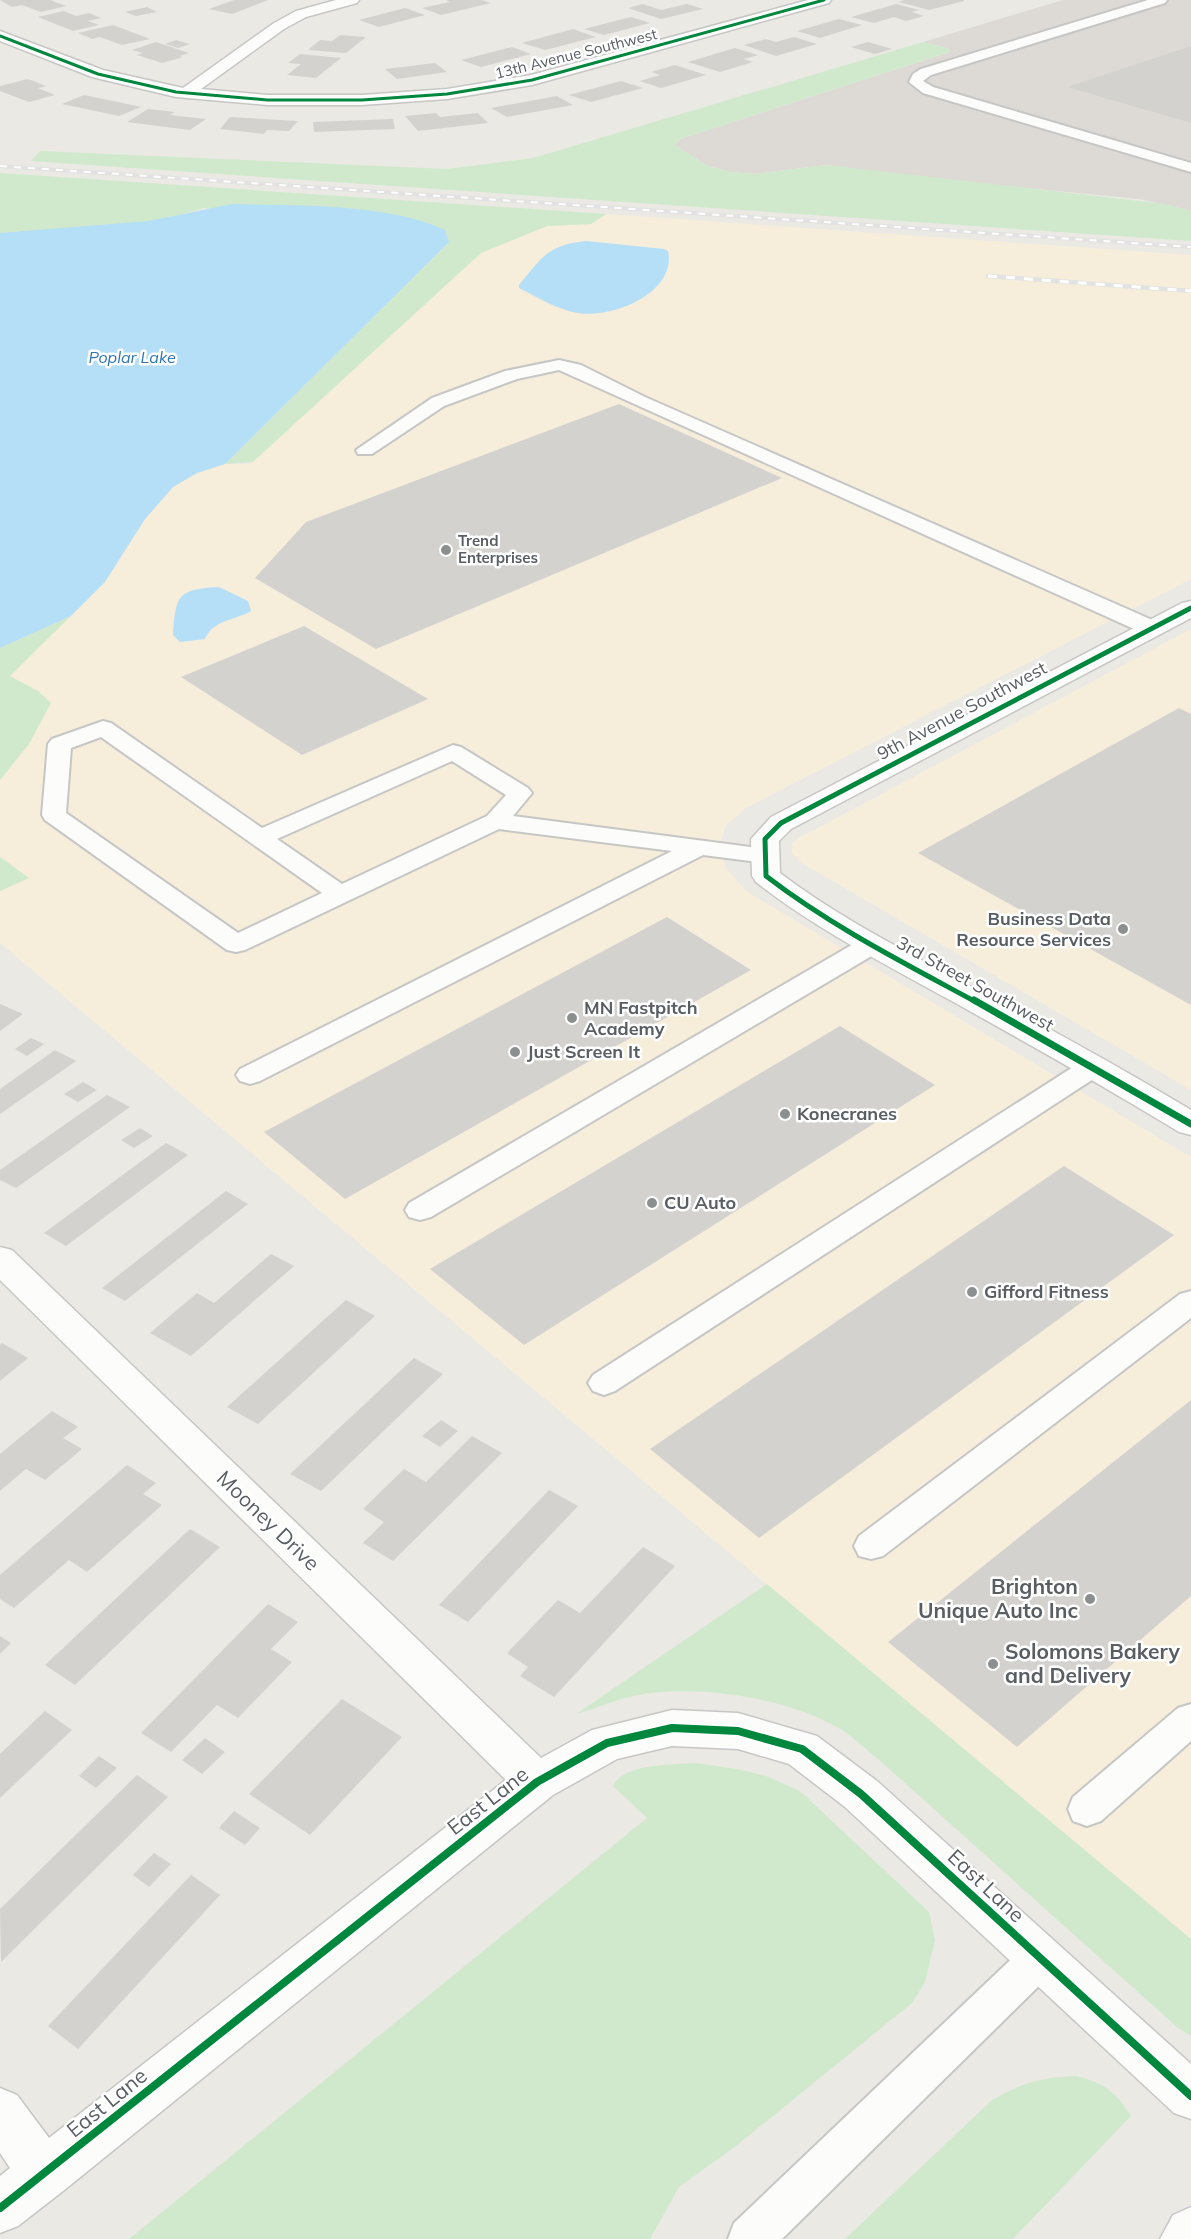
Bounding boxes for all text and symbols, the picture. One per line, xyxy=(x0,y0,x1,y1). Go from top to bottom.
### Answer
street label: 13th Avenue Southwest xyxy=(493,24,659,83)
water label: Poplar Lake xyxy=(88,347,176,367)
place label: Trend Enterprises xyxy=(458,531,538,567)
marker: Trend Enterprises xyxy=(439,543,453,557)
street label: 9th Avenue Southwest xyxy=(873,656,1051,765)
place label: Business Data Resource Services xyxy=(956,907,1111,951)
marker: Business Data Resource Services xyxy=(1116,922,1130,936)
street label: 3rd Street Southwest xyxy=(893,931,1058,1036)
place label: MN Fastpitch Academy xyxy=(584,996,698,1040)
marker: MN Fastpitch Academy xyxy=(565,1011,579,1025)
place label: Just Screen It xyxy=(527,1040,640,1063)
marker: Just Screen It xyxy=(508,1045,522,1059)
place label: Konecranes xyxy=(797,1102,897,1125)
marker: Konecranes xyxy=(778,1107,792,1121)
place label: CU Auto xyxy=(664,1191,736,1214)
marker: CU Auto xyxy=(645,1196,659,1210)
place label: Gifford Fitness xyxy=(984,1280,1109,1303)
marker: Gifford Fitness xyxy=(965,1285,979,1299)
street label: Mooney Drive xyxy=(212,1465,326,1576)
place label: Brighton Unique Auto Inc xyxy=(918,1573,1078,1623)
marker: Brighton Unique Auto Inc xyxy=(1083,1592,1097,1606)
place label: Solomons Bakery and Delivery xyxy=(1005,1638,1180,1688)
marker: Solomons Bakery and Delivery xyxy=(986,1657,1000,1671)
street label: East Lane xyxy=(442,1761,533,1840)
street label: East Lane xyxy=(943,1843,1031,1927)
street label: East Lane xyxy=(61,2062,152,2142)

